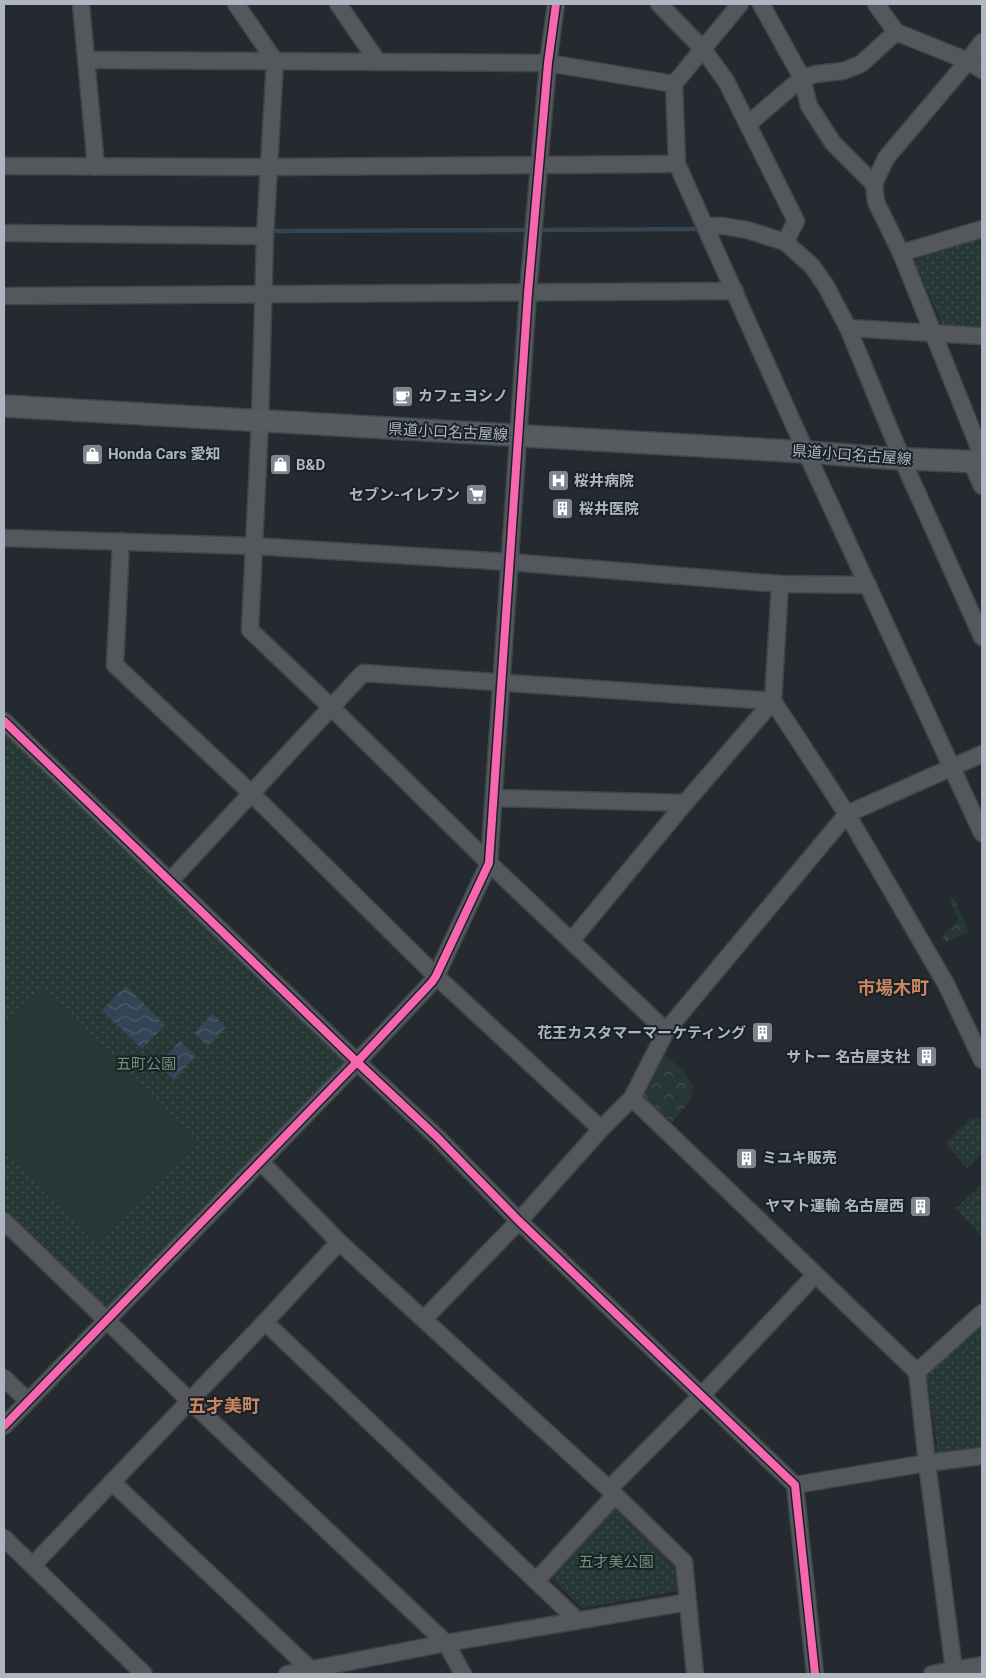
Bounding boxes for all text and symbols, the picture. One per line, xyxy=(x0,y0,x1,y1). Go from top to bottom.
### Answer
cafe icon: カフェヨシノ xyxy=(390,384,414,408)
place label: カフェヨシノ xyxy=(418,387,508,405)
street label: 県道小口名古屋線 xyxy=(388,420,508,444)
shop icon: Honda Cars 愛知 xyxy=(80,442,104,466)
street label: 県道小口名古屋線 xyxy=(792,442,912,468)
place label: Honda Cars 愛知 xyxy=(108,445,220,463)
shop icon: B&D xyxy=(268,453,292,477)
place label: B&D xyxy=(296,456,325,474)
hospital icon: 桜井病院 xyxy=(546,469,570,493)
place label: 桜井病院 xyxy=(574,472,634,490)
supermarket icon: セブン-イレブン xyxy=(464,483,488,507)
place label: セブン-イレブン xyxy=(349,486,460,504)
building icon: 桜井医院 xyxy=(551,497,575,521)
place label: 桜井医院 xyxy=(579,500,639,518)
district label: 市場木町 xyxy=(857,977,929,998)
building icon: 花王カスタマーマーケティング xyxy=(750,1021,774,1045)
place label: 花王カスタマーマーケティング xyxy=(537,1024,746,1042)
building icon: サトー 名古屋支社 xyxy=(914,1045,938,1069)
place label: サトー 名古屋支社 xyxy=(786,1048,910,1066)
park label: 五町公園 xyxy=(116,1055,176,1073)
building icon: ミユキ販売 xyxy=(734,1146,758,1170)
place label: ミユキ販売 xyxy=(762,1149,837,1167)
building icon: ヤマト運輸 名古屋西 xyxy=(908,1194,932,1218)
place label: ヤマト運輸 名古屋西 xyxy=(765,1197,904,1215)
district label: 五才美町 xyxy=(188,1395,260,1416)
park label: 五才美公園 xyxy=(578,1553,654,1571)

